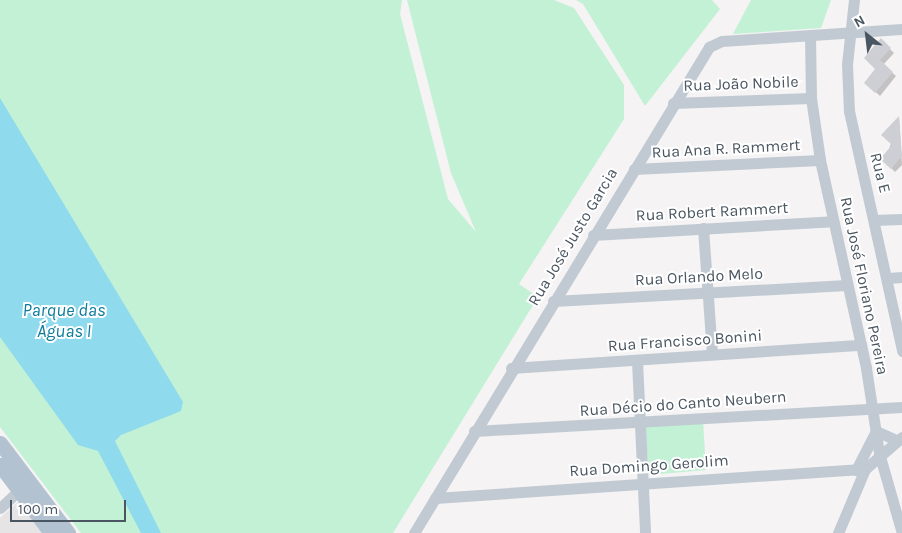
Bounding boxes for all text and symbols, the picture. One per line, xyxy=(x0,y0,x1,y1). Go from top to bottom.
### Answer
north arrow xyxy=(842,10,892,60)
text: N xyxy=(851,12,868,31)
street label: Rua João Nobile xyxy=(683,72,799,96)
street label: Rua Ana R. Rammert xyxy=(651,136,801,162)
street label: Rua E xyxy=(866,151,894,195)
street label: Rua José Justo Garcia xyxy=(524,165,622,309)
street label: Rua José Floriano Pereira xyxy=(836,195,892,377)
street label: Rua Robert Rammert xyxy=(635,198,789,226)
street label: Rua Orlando Melo xyxy=(635,264,763,290)
water label: Parque das Águas I xyxy=(23,300,105,342)
street label: Rua Francisco Bonini xyxy=(607,326,763,356)
street label: Rua Décio do Canto Neubern xyxy=(579,387,787,421)
street label: Rua Domingo Gerolim xyxy=(569,451,729,481)
scale bar xyxy=(12,490,129,522)
text: 100 m xyxy=(18,500,58,518)

